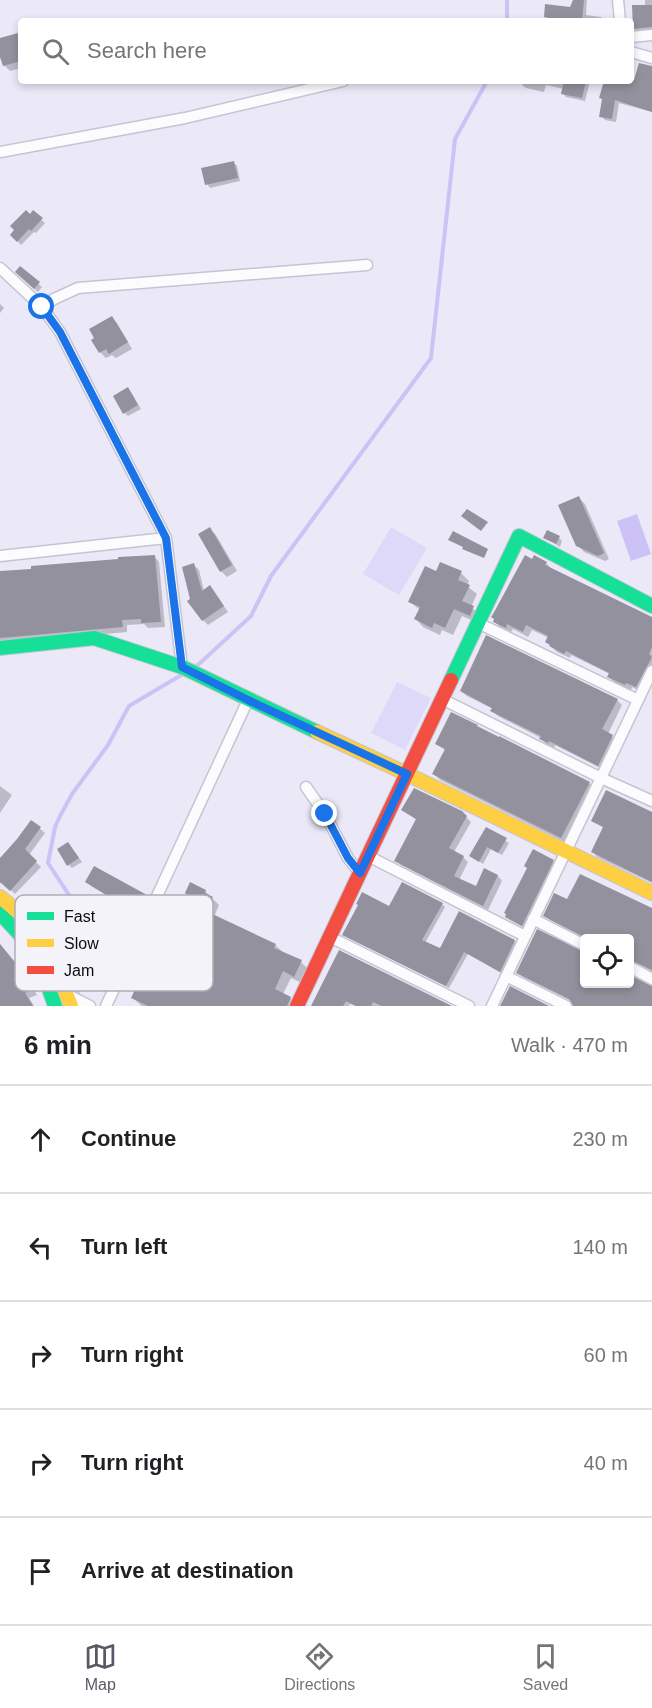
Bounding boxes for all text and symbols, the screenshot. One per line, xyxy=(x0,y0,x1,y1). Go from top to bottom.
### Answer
search box xyxy=(18,18,634,84)
icon: search xyxy=(39,35,72,68)
text: Search here xyxy=(87,38,207,63)
route start xyxy=(28,293,54,319)
route end xyxy=(311,800,337,826)
legend xyxy=(15,895,213,991)
text: Fast xyxy=(64,908,96,925)
map controls xyxy=(580,934,634,988)
button: locate xyxy=(580,934,634,988)
text: Slow xyxy=(64,935,99,952)
text: Jam xyxy=(64,962,94,979)
text: 6 min xyxy=(24,1030,92,1060)
text: Walk · 470 m xyxy=(511,1034,628,1056)
icon: ahead xyxy=(24,1123,57,1156)
text: Continue xyxy=(81,1126,176,1151)
text: 230 m xyxy=(572,1128,628,1150)
icon: left xyxy=(24,1231,57,1264)
text: Turn left xyxy=(81,1234,167,1259)
text: 140 m xyxy=(572,1236,628,1258)
icon: right xyxy=(24,1339,57,1372)
text: Turn right xyxy=(81,1342,183,1367)
text: 60 m xyxy=(584,1344,628,1366)
icon: right xyxy=(24,1447,57,1480)
text: Turn right xyxy=(81,1450,183,1475)
text: 40 m xyxy=(584,1452,628,1474)
icon: arrive xyxy=(24,1555,57,1588)
text: Arrive at destination xyxy=(81,1558,294,1583)
tab: Map xyxy=(84,1640,117,1694)
tab: Directions xyxy=(284,1640,355,1694)
tab: Saved xyxy=(523,1640,568,1694)

